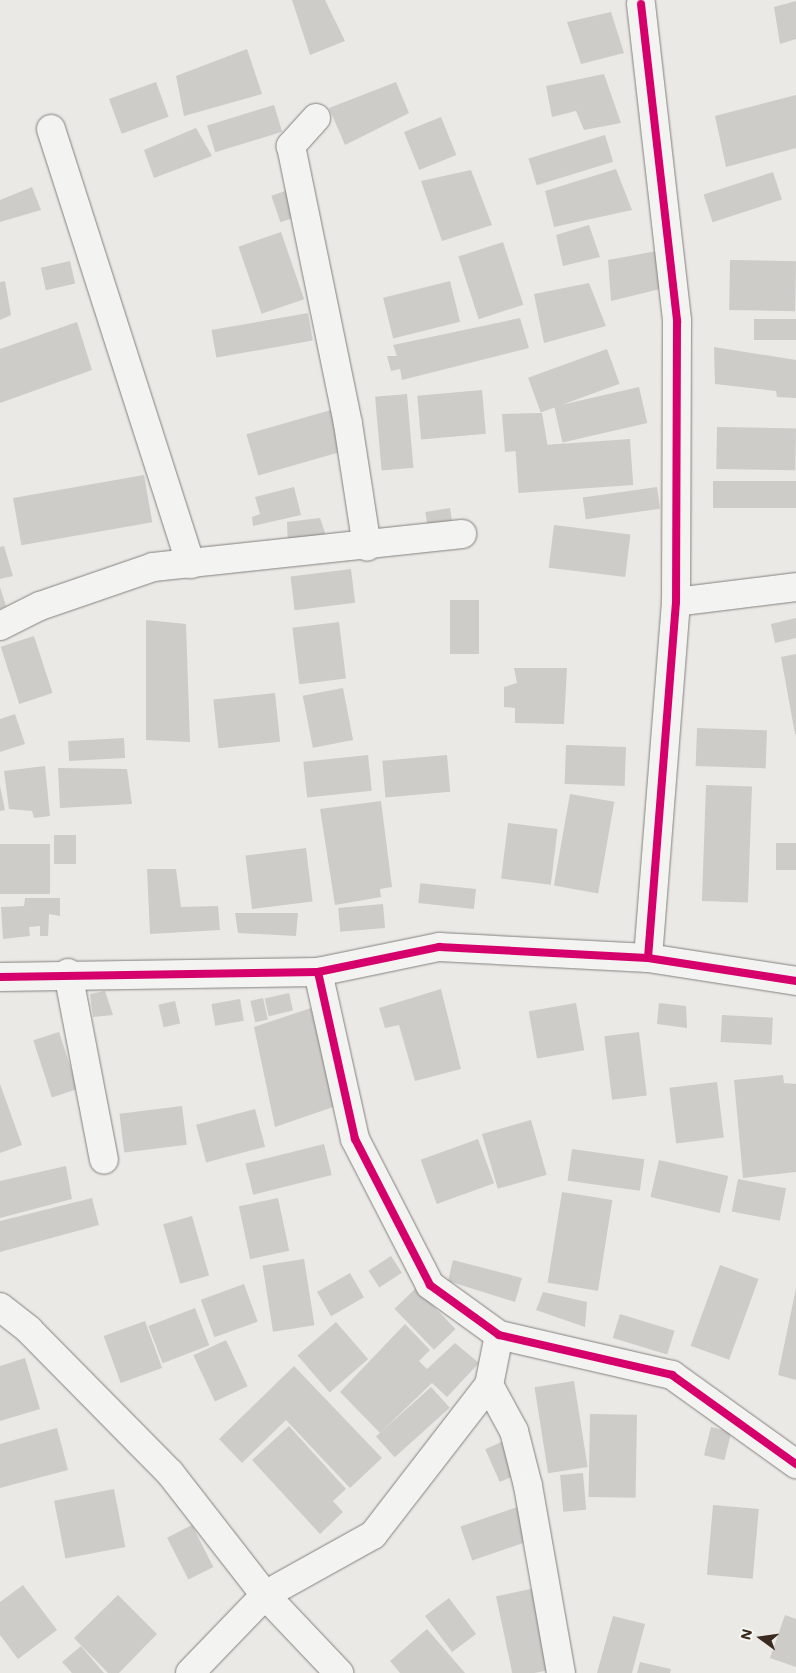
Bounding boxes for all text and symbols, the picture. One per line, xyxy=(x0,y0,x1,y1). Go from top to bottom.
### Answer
north arrow xyxy=(736,1613,786,1663)
text: N xyxy=(735,1627,756,1642)

